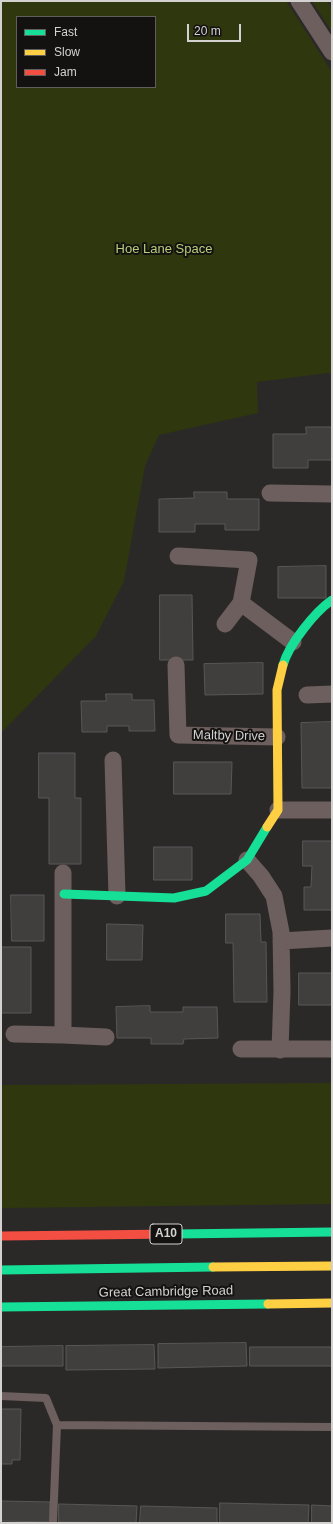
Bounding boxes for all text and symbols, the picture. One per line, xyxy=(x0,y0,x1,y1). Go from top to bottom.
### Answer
legend xyxy=(16,16,156,88)
scale bar xyxy=(189,16,243,42)
text: 20 m xyxy=(194,24,221,38)
text: Fast xyxy=(54,25,77,39)
text: Slow xyxy=(54,45,80,59)
text: Jam xyxy=(54,65,77,79)
park label: Hoe Lane Space xyxy=(116,241,212,257)
street label: Maltby Drive xyxy=(193,728,265,744)
road number: A10 xyxy=(150,1224,182,1244)
street label: Great Cambridge Road xyxy=(99,1283,233,1301)

